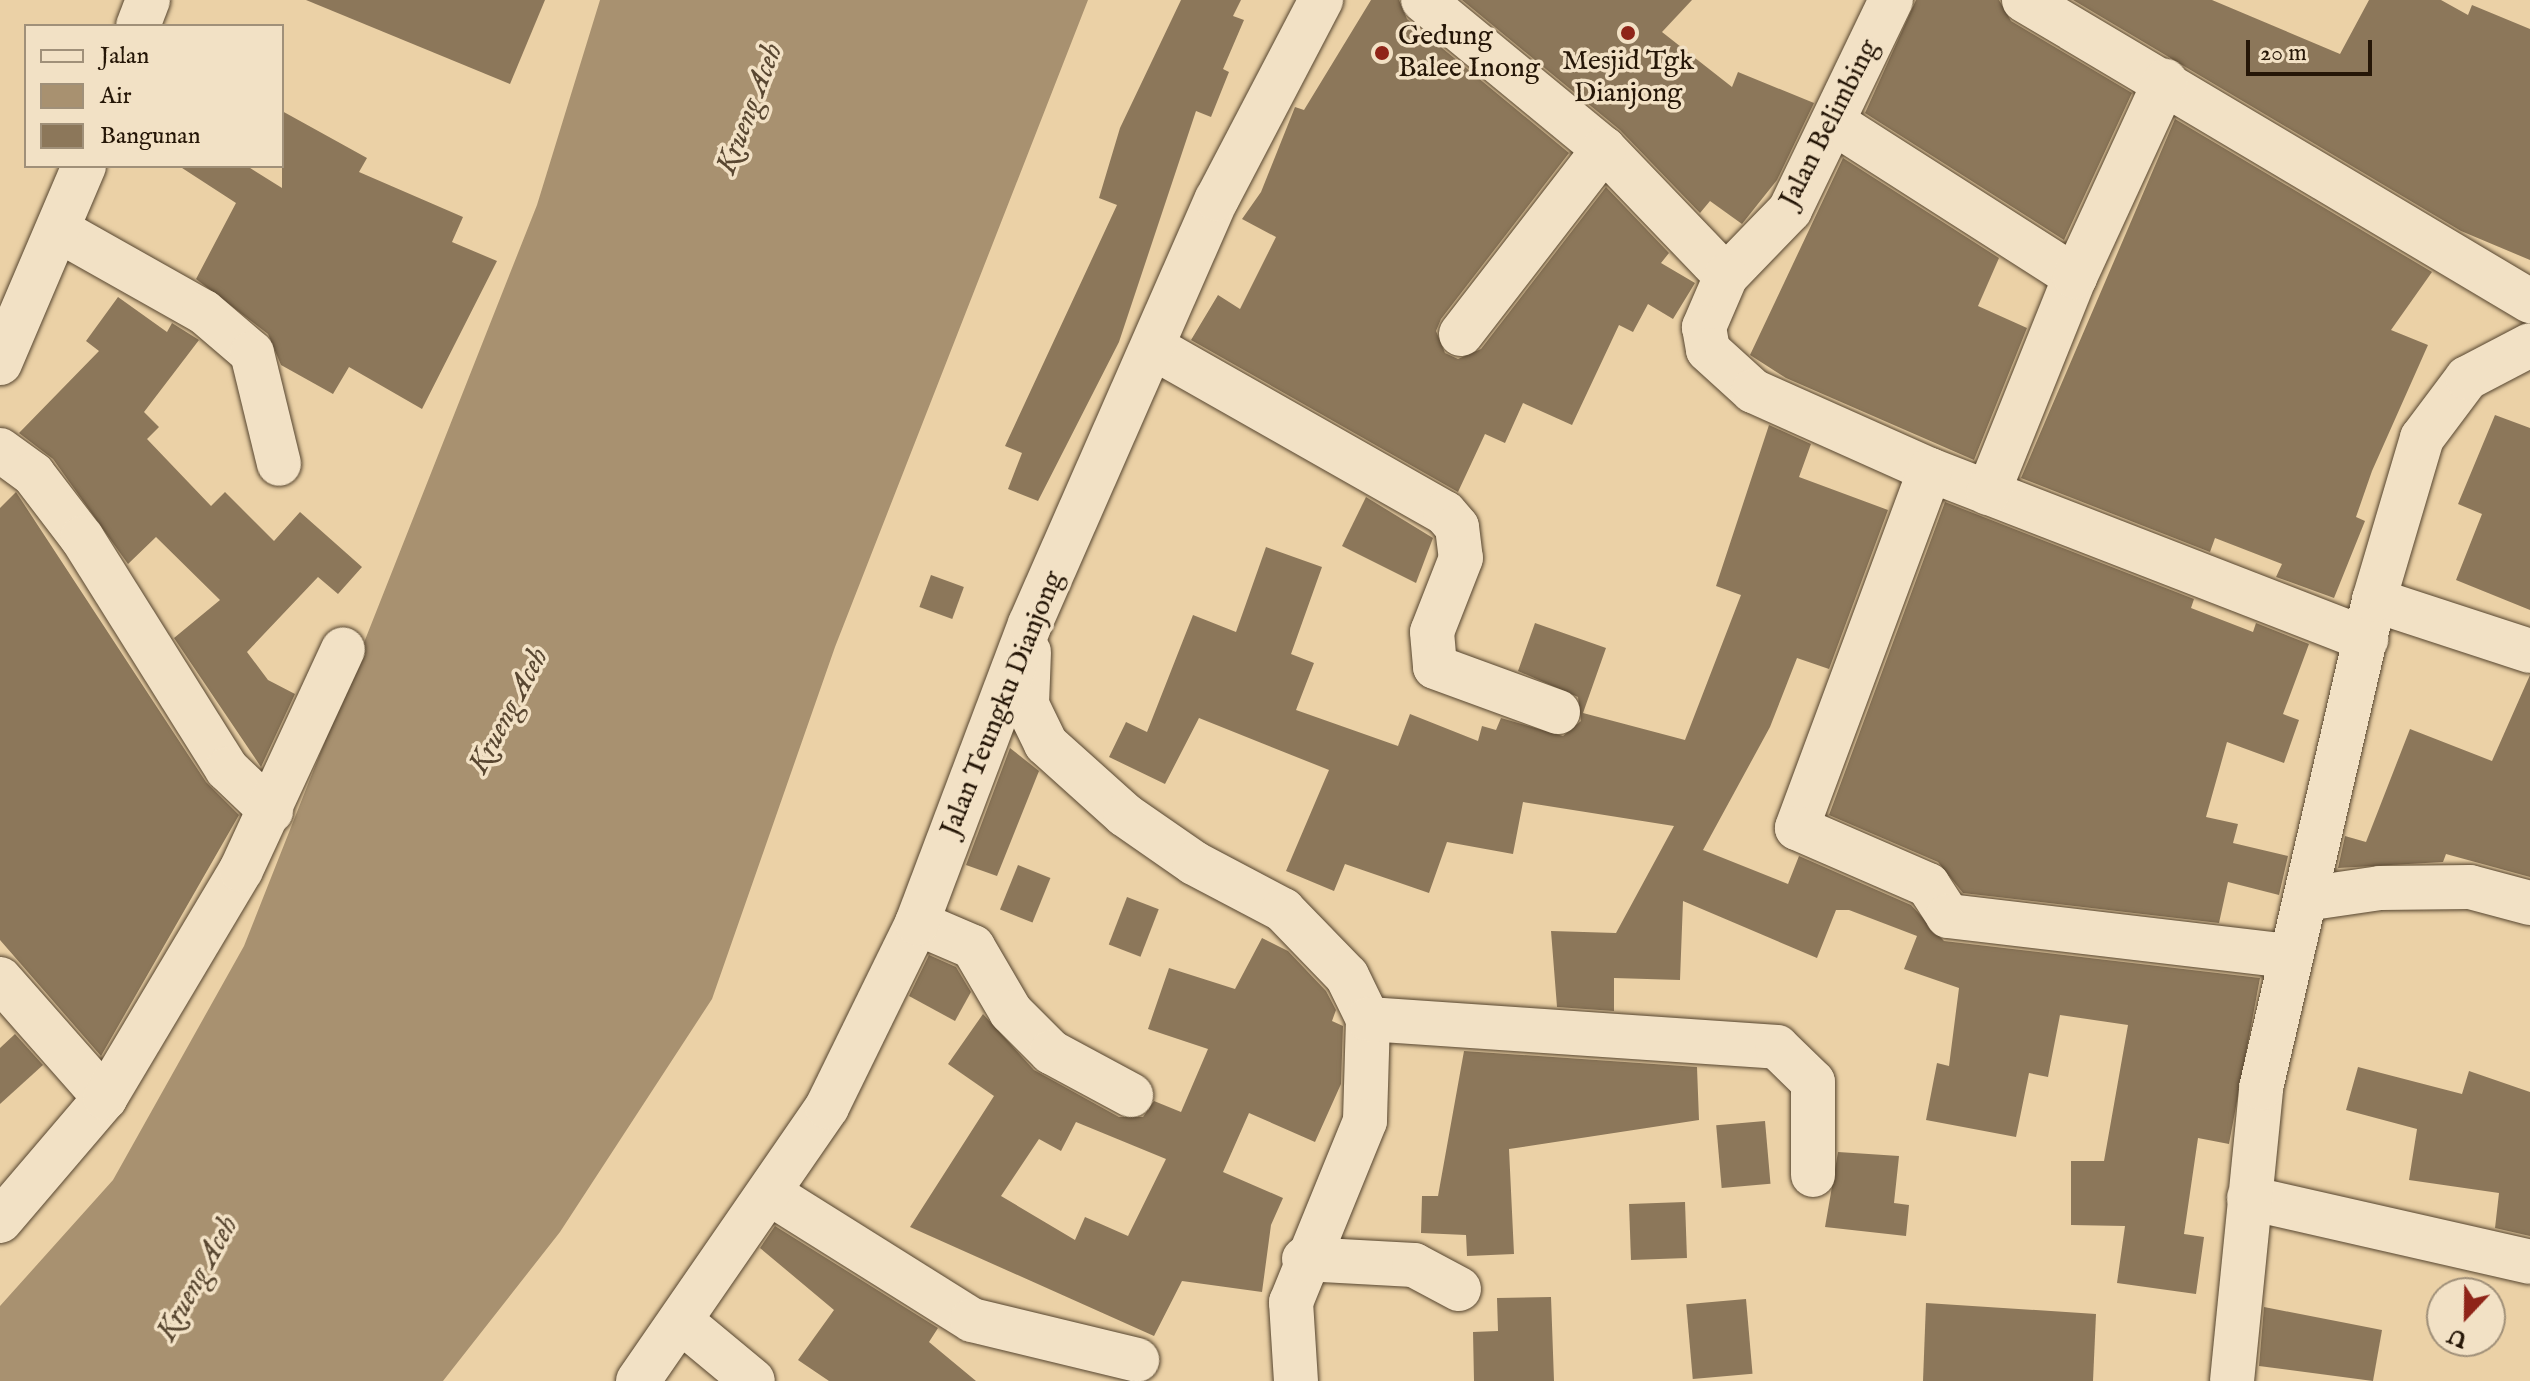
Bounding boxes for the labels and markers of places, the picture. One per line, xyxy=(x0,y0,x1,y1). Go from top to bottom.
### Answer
place label: Gedung Balee Inong xyxy=(1398,20,1540,86)
marker: Mesjid Tgk Dianjong xyxy=(1619,24,1637,42)
marker: Gedung Balee Inong xyxy=(1373,44,1391,62)
place label: Mesjid Tgk Dianjong xyxy=(1562,45,1694,111)

